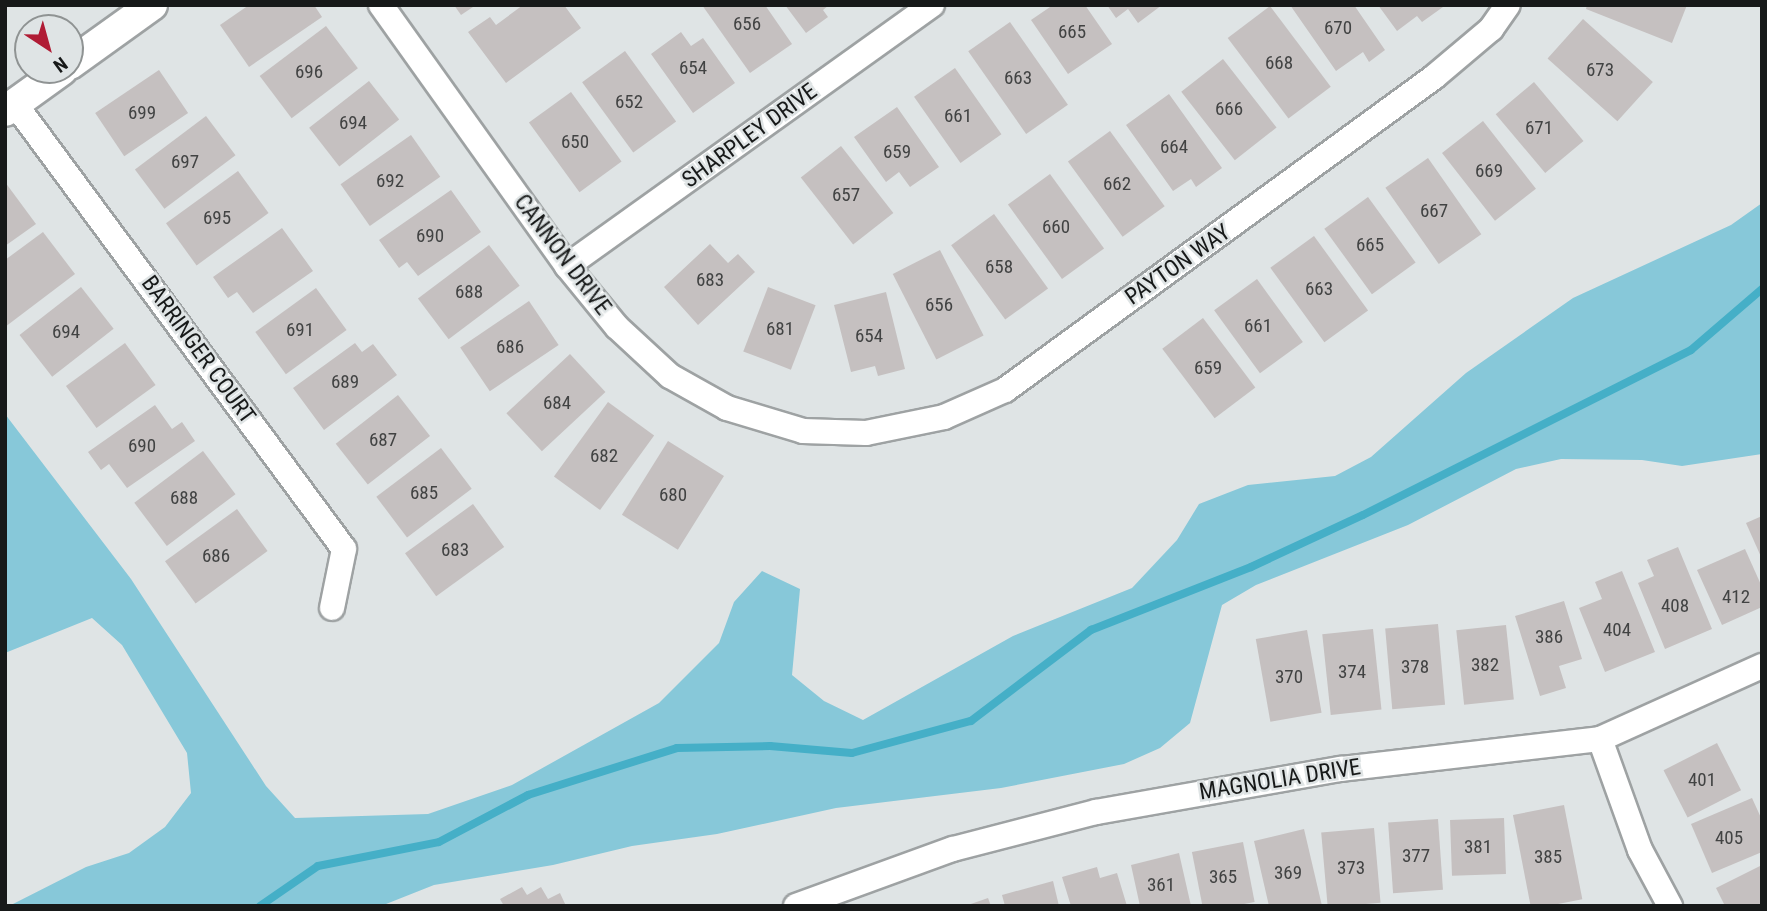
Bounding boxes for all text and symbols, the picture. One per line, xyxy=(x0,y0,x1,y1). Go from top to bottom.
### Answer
house number: 656 xyxy=(733,13,761,35)
north arrow xyxy=(14,14,84,84)
house number: 670 xyxy=(1324,17,1352,39)
house number: 665 xyxy=(1058,21,1086,43)
text: N xyxy=(49,52,72,77)
house number: 668 xyxy=(1265,52,1293,74)
house number: 654 xyxy=(679,57,707,79)
house number: 673 xyxy=(1586,59,1614,81)
house number: 696 xyxy=(295,61,323,83)
house number: 663 xyxy=(1004,67,1032,89)
street label: SHARPLEY DRIVE xyxy=(677,78,823,194)
house number: 652 xyxy=(615,91,643,113)
house number: 666 xyxy=(1215,98,1243,120)
house number: 699 xyxy=(128,102,156,124)
house number: 661 xyxy=(944,105,972,127)
house number: 694 xyxy=(339,112,367,134)
house number: 671 xyxy=(1525,117,1553,139)
house number: 650 xyxy=(561,131,589,153)
house number: 664 xyxy=(1160,136,1188,158)
house number: 659 xyxy=(883,141,911,163)
house number: 697 xyxy=(171,151,199,173)
house number: 669 xyxy=(1475,160,1503,182)
house number: 692 xyxy=(376,170,404,192)
house number: 662 xyxy=(1103,173,1131,195)
house number: 657 xyxy=(832,184,860,206)
street label: CANNON DRIVE xyxy=(508,189,616,321)
house number: 667 xyxy=(1420,200,1448,222)
house number: 695 xyxy=(203,207,231,229)
house number: 660 xyxy=(1042,216,1070,238)
street label: PAYTON WAY xyxy=(1120,219,1236,311)
house number: 690 xyxy=(416,225,444,247)
house number: 665 xyxy=(1356,234,1384,256)
house number: 658 xyxy=(985,256,1013,278)
house number: 683 xyxy=(696,269,724,291)
street label: BARRINGER COURT xyxy=(135,271,261,429)
house number: 663 xyxy=(1305,278,1333,300)
house number: 688 xyxy=(455,281,483,303)
house number: 656 xyxy=(925,294,953,316)
house number: 661 xyxy=(1244,315,1272,337)
house number: 681 xyxy=(766,318,794,340)
house number: 691 xyxy=(286,319,314,341)
house number: 694 xyxy=(52,321,80,343)
house number: 654 xyxy=(855,325,883,347)
house number: 686 xyxy=(496,336,524,358)
house number: 659 xyxy=(1194,357,1222,379)
house number: 689 xyxy=(331,371,359,393)
house number: 684 xyxy=(543,392,571,414)
house number: 687 xyxy=(369,429,397,451)
house number: 690 xyxy=(128,435,156,457)
house number: 682 xyxy=(590,445,618,467)
house number: 685 xyxy=(410,482,438,504)
house number: 680 xyxy=(659,484,687,506)
house number: 688 xyxy=(170,487,198,509)
house number: 683 xyxy=(441,539,469,561)
house number: 686 xyxy=(202,545,230,567)
house number: 412 xyxy=(1722,586,1750,608)
house number: 408 xyxy=(1661,595,1689,617)
house number: 404 xyxy=(1603,619,1631,641)
house number: 386 xyxy=(1535,626,1563,648)
house number: 382 xyxy=(1471,654,1499,676)
house number: 378 xyxy=(1401,656,1429,678)
house number: 374 xyxy=(1338,661,1366,683)
house number: 370 xyxy=(1275,666,1303,688)
street label: MAGNOLIA DRIVE xyxy=(1197,754,1363,806)
house number: 401 xyxy=(1688,769,1716,791)
house number: 405 xyxy=(1715,827,1743,849)
house number: 381 xyxy=(1464,836,1492,858)
house number: 377 xyxy=(1402,845,1430,867)
house number: 385 xyxy=(1534,846,1562,868)
house number: 373 xyxy=(1337,857,1365,879)
house number: 369 xyxy=(1274,862,1302,884)
house number: 365 xyxy=(1209,866,1237,888)
house number: 361 xyxy=(1147,874,1175,896)

